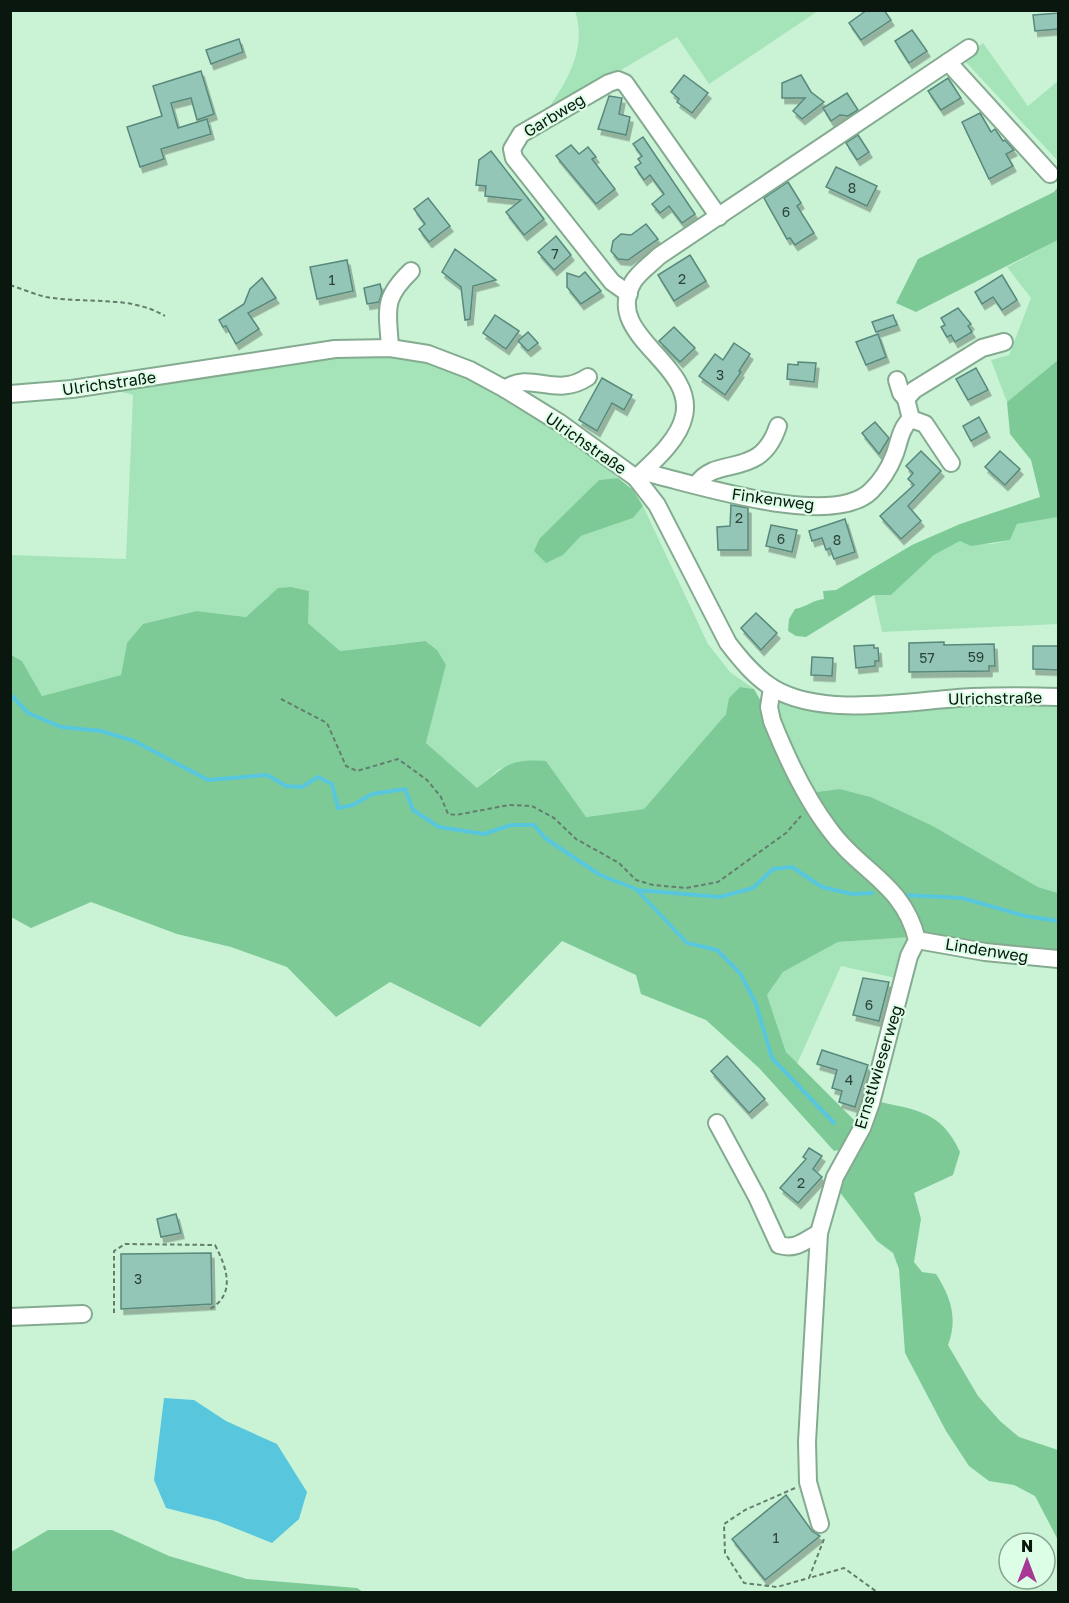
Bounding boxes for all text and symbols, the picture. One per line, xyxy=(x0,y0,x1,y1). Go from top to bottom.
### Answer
street label: Garbweg xyxy=(520,89,588,141)
house number: 8 xyxy=(848,179,856,196)
house number: 6 xyxy=(782,203,790,220)
house number: 7 xyxy=(551,245,559,262)
house number: 2 xyxy=(678,270,686,287)
house number: 1 xyxy=(329,271,336,288)
house number: 3 xyxy=(716,366,724,383)
street label: Ulrichstraße xyxy=(61,367,157,399)
street label: Ulrichstraße xyxy=(542,408,630,478)
street label: Finkenweg xyxy=(730,483,816,515)
house number: 2 xyxy=(735,509,743,526)
house number: 6 xyxy=(777,530,785,547)
house number: 8 xyxy=(833,531,841,548)
house number: 59 xyxy=(968,648,984,665)
house number: 57 xyxy=(919,649,935,666)
street label: Ulrichstraße xyxy=(948,687,1042,709)
street label: Lindenweg xyxy=(944,934,1030,966)
house number: 6 xyxy=(865,996,873,1013)
street label: Ernstlwieserweg xyxy=(850,1003,906,1131)
house number: 4 xyxy=(845,1071,853,1088)
house number: 2 xyxy=(797,1174,805,1191)
house number: 3 xyxy=(134,1270,142,1287)
house number: 1 xyxy=(773,1529,780,1546)
north arrow xyxy=(997,1531,1057,1591)
text: N xyxy=(1021,1536,1033,1556)

